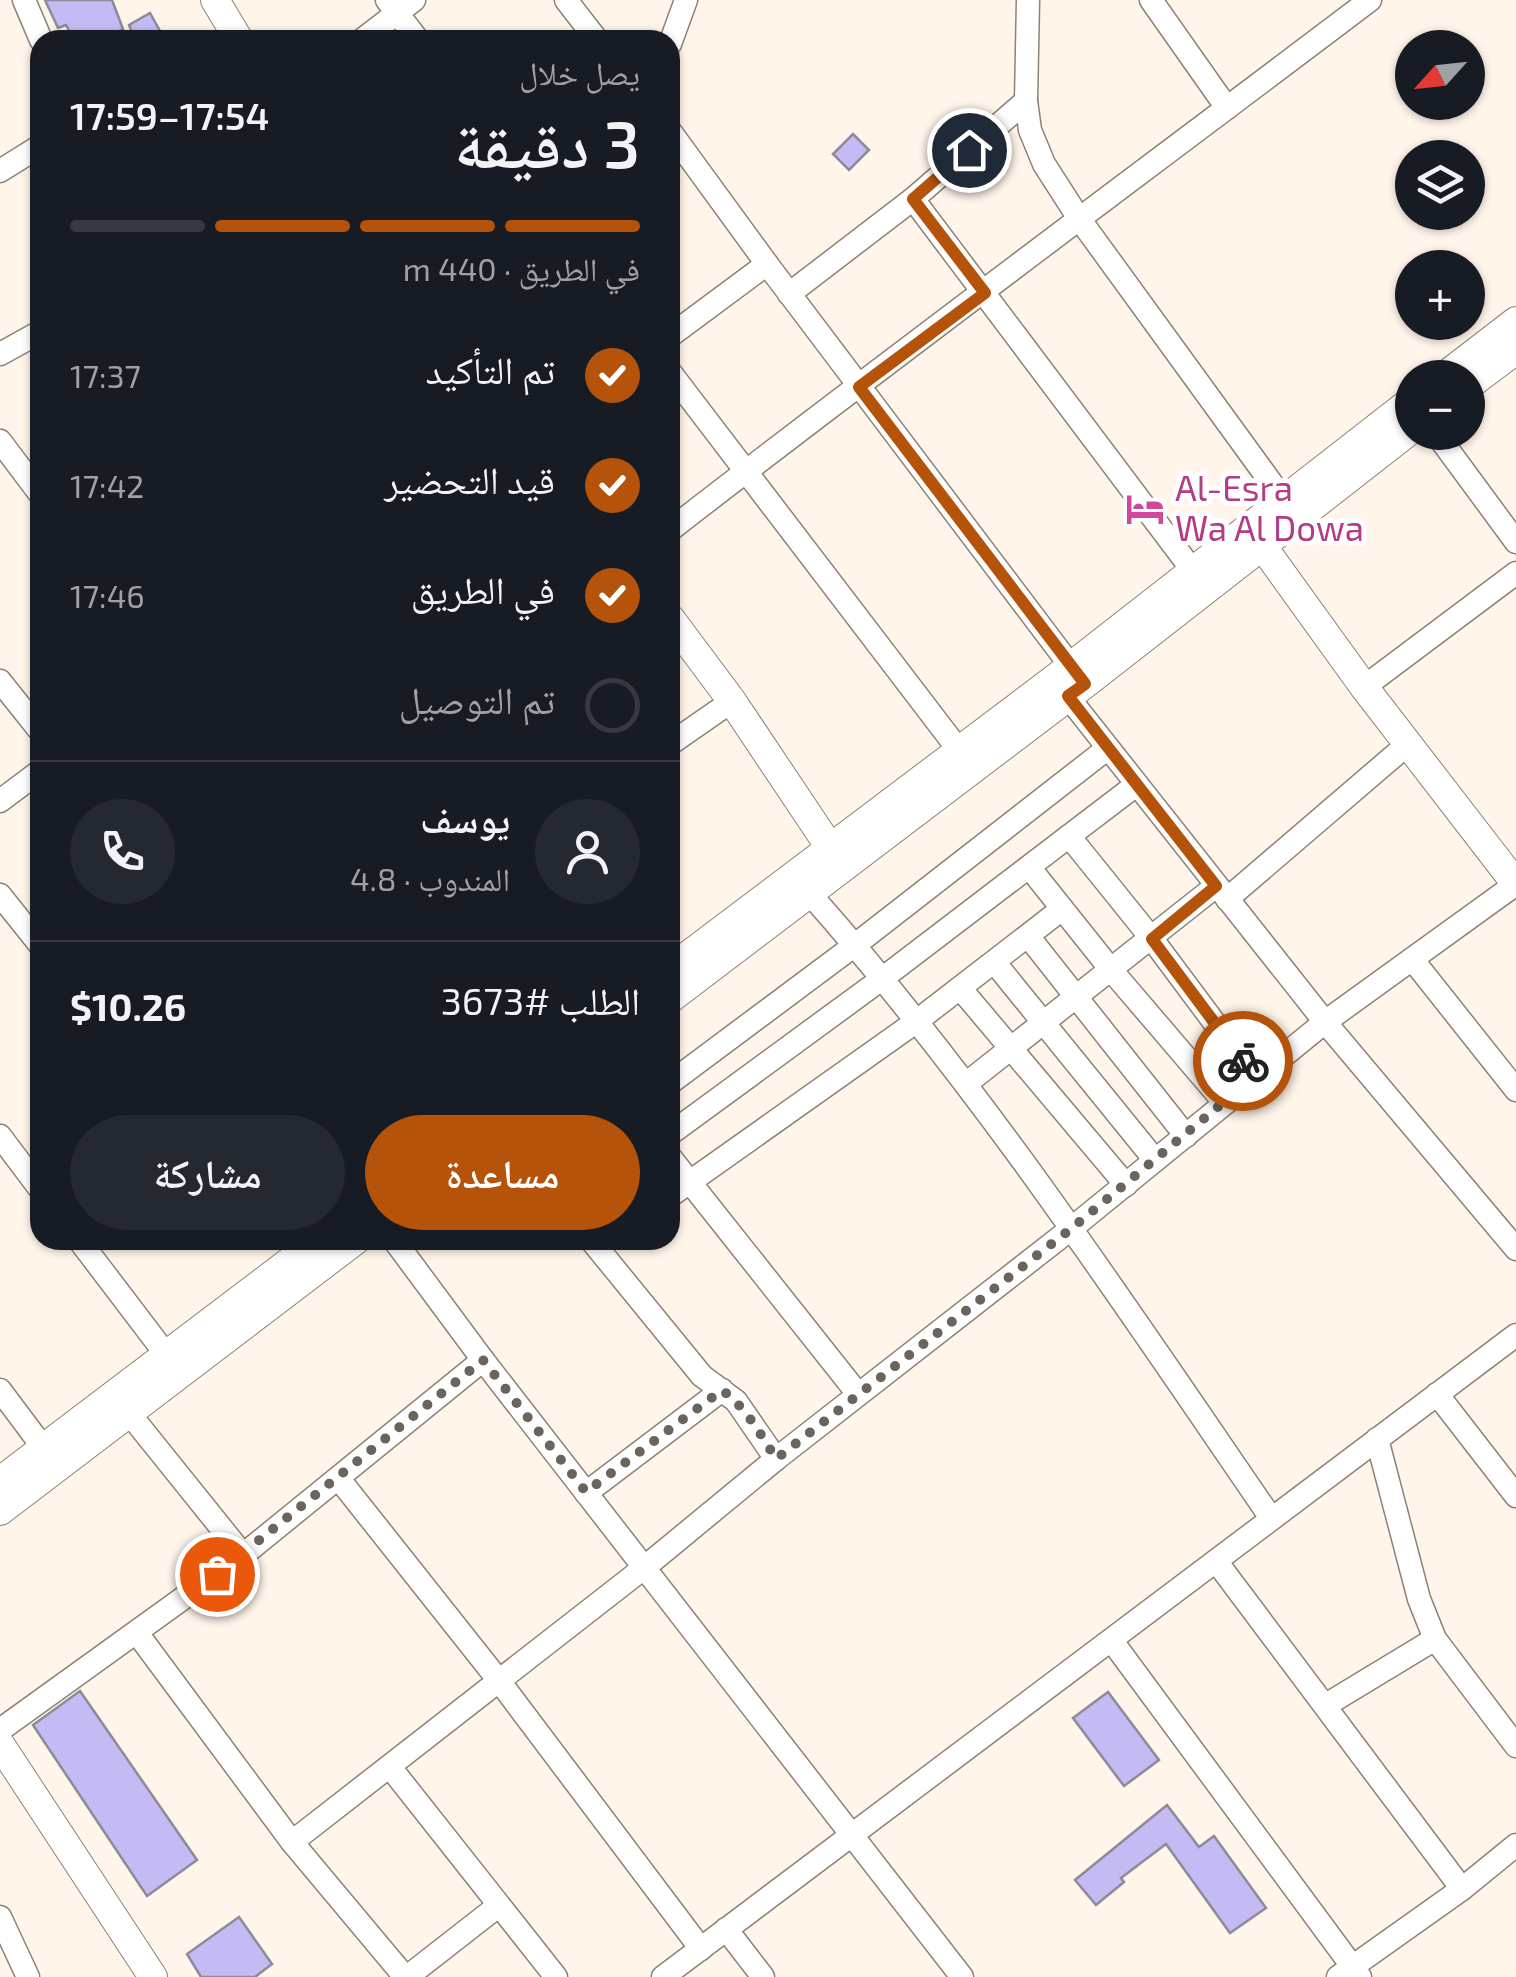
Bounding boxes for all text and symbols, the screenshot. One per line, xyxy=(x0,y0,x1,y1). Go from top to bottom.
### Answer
north arrow xyxy=(1395,30,1485,120)
map controls xyxy=(1395,30,1485,450)
text: يصل خلال xyxy=(519,53,640,91)
text: 17:54–17:59 xyxy=(70,92,269,138)
text: 3 دقيقة xyxy=(454,103,640,181)
pin xyxy=(927,108,1012,193)
icon: home xyxy=(942,123,997,178)
button: layers xyxy=(1395,140,1485,230)
text: في الطريق · 440 m xyxy=(403,249,640,287)
button: + xyxy=(1395,250,1485,340)
text: تم التأكيد xyxy=(426,346,555,392)
icon: check xyxy=(585,348,640,403)
text: 17:37 xyxy=(70,356,141,394)
button: − xyxy=(1395,360,1485,450)
text: قيد التحضير xyxy=(384,456,555,502)
icon: check xyxy=(585,458,640,513)
text: 17:42 xyxy=(70,466,144,504)
place label: Al-Esra Wa Al Dowa xyxy=(1175,466,1364,548)
hotel icon: Al-Esra Wa Al Dowa xyxy=(1124,488,1166,530)
text: في الطريق xyxy=(411,566,555,612)
icon: check xyxy=(585,568,640,623)
text: 17:46 xyxy=(70,576,145,614)
text: تم التوصيل xyxy=(399,676,555,722)
text: يوسف xyxy=(420,795,510,841)
button: phone xyxy=(70,799,175,904)
button: person xyxy=(535,799,640,904)
text: المندوب · 4.8 xyxy=(350,859,510,897)
text: الطلب #3673 xyxy=(441,977,640,1023)
text: $10.26 xyxy=(70,983,186,1029)
courier xyxy=(1193,1011,1293,1111)
icon: bike xyxy=(1216,1034,1271,1089)
button: مشاركة xyxy=(70,1115,345,1230)
button: مساعدة xyxy=(365,1115,640,1230)
pin xyxy=(175,1532,260,1617)
icon: bag xyxy=(190,1547,245,1602)

